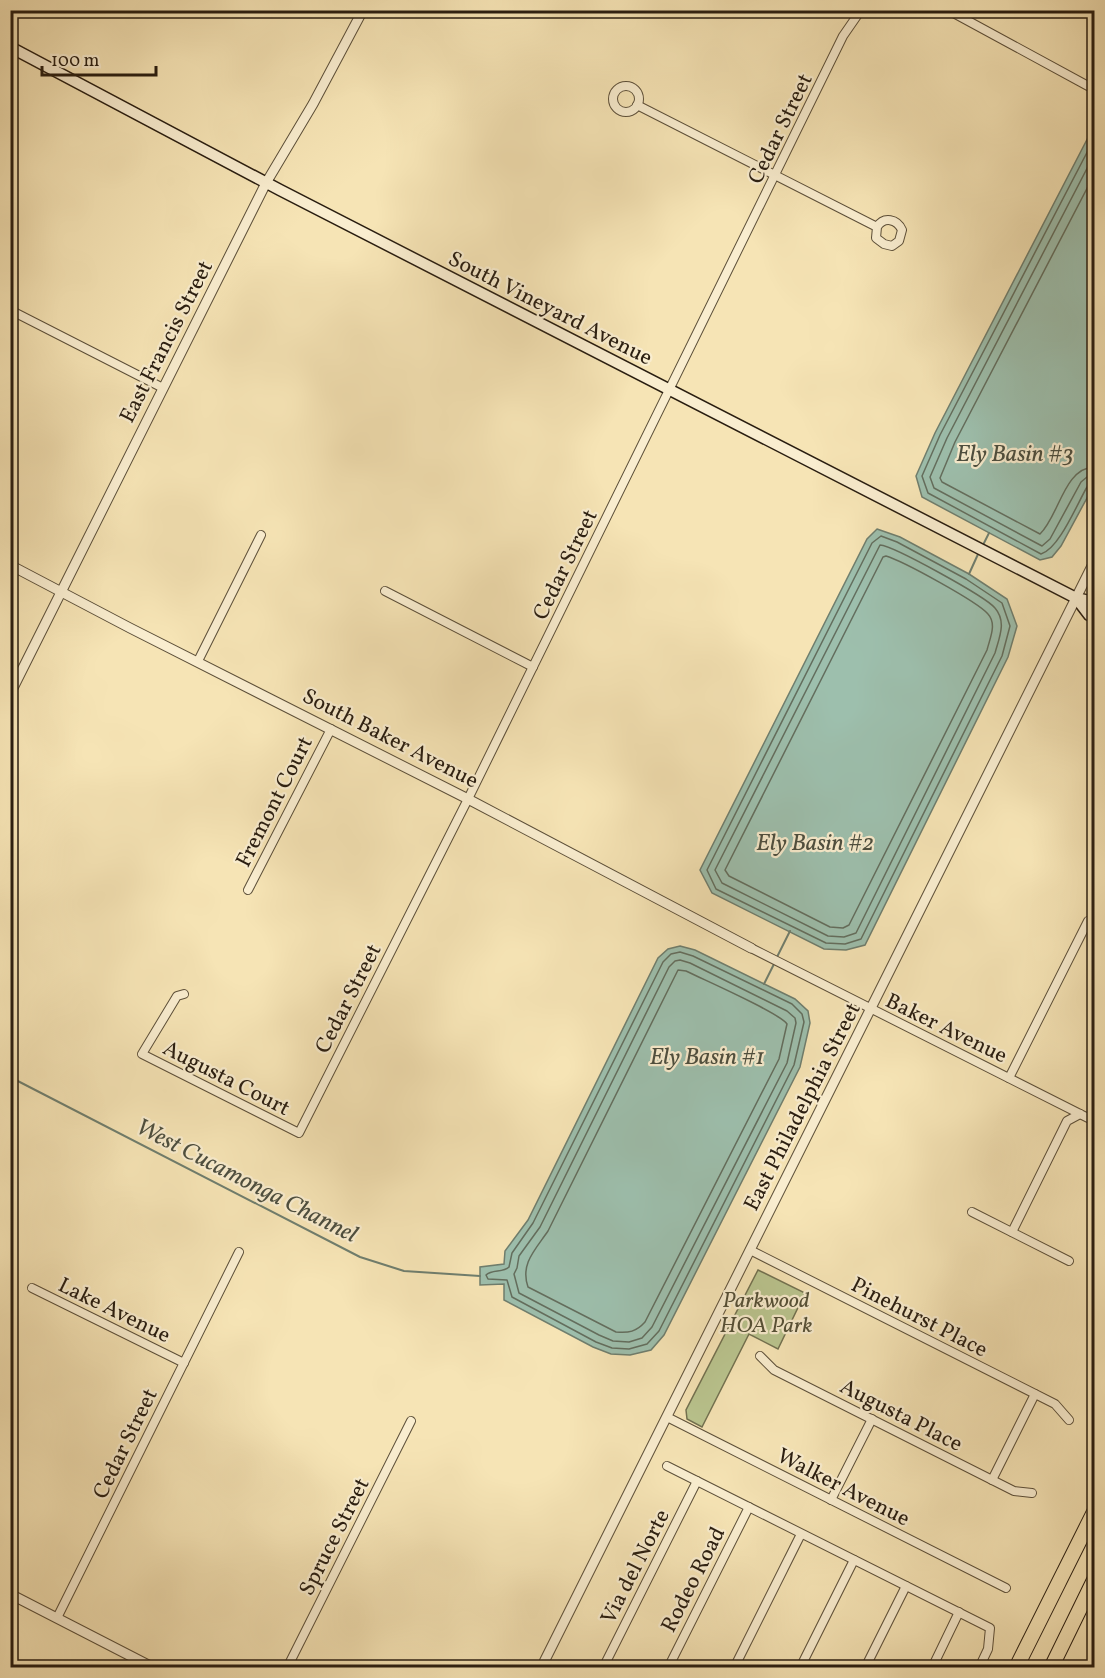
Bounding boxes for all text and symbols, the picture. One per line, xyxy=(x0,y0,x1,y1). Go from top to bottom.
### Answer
scale bar xyxy=(42,39,156,77)
text: 100 m xyxy=(51,49,100,74)
street label: Cedar Street xyxy=(741,68,821,190)
street label: South Vineyard Avenue xyxy=(442,244,657,374)
street label: East Francis Street xyxy=(113,255,222,429)
water label: Ely Basin #3 xyxy=(956,438,1074,472)
street label: Cedar Street xyxy=(526,504,606,626)
street label: South Baker Avenue xyxy=(296,681,483,797)
street label: Fremont Court xyxy=(229,731,322,873)
water label: Ely Basin #2 xyxy=(756,827,874,861)
street label: Cedar Street xyxy=(308,939,390,1059)
street label: Baker Avenue xyxy=(880,986,1012,1072)
street label: East Philadelphia Street xyxy=(737,997,869,1217)
street label: Augusta Court xyxy=(157,1034,295,1125)
water label: Ely Basin #1 xyxy=(649,1041,765,1075)
water label: West Cucamonga Channel xyxy=(129,1111,363,1253)
street label: Pinehurst Place xyxy=(845,1270,993,1366)
street label: Lake Avenue xyxy=(52,1271,175,1352)
park label: Parkwood HOA Park xyxy=(720,1286,812,1342)
street label: Augusta Place xyxy=(834,1372,968,1460)
street label: Cedar Street xyxy=(86,1383,166,1505)
street label: Walker Avenue xyxy=(771,1441,915,1535)
street label: Spruce Street xyxy=(292,1473,378,1602)
street label: Via del Norte xyxy=(594,1504,678,1630)
street label: Rodeo Road xyxy=(654,1522,734,1638)

